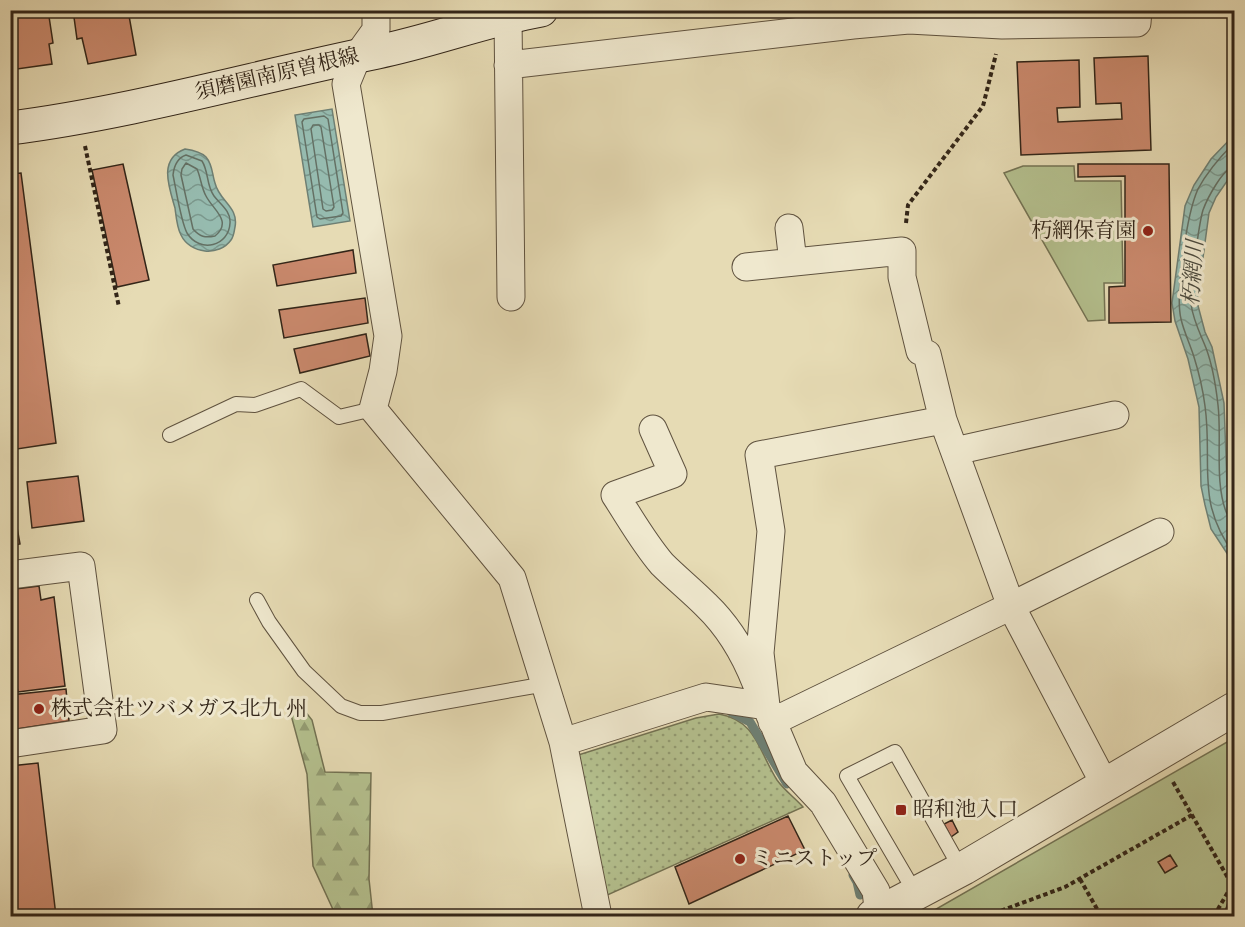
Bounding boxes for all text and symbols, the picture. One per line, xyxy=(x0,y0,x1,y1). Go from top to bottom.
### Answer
street label: 須磨園南原曽根線 xyxy=(192,43,362,107)
place label: 朽網保育園 xyxy=(1031,218,1136,245)
marker: 朽網保育園 xyxy=(1141,224,1155,238)
water label: 朽網川 xyxy=(1178,237,1210,307)
place label: 株式会社ツバメガス北九 州 xyxy=(51,696,307,723)
marker: 株式会社ツバメガス北九 州 xyxy=(32,702,46,716)
place label: 昭和池入口 xyxy=(913,797,1018,824)
marker: 昭和池入口 xyxy=(894,803,908,817)
place label: ミニストップ xyxy=(752,846,877,873)
marker: ミニストップ xyxy=(733,852,747,866)

